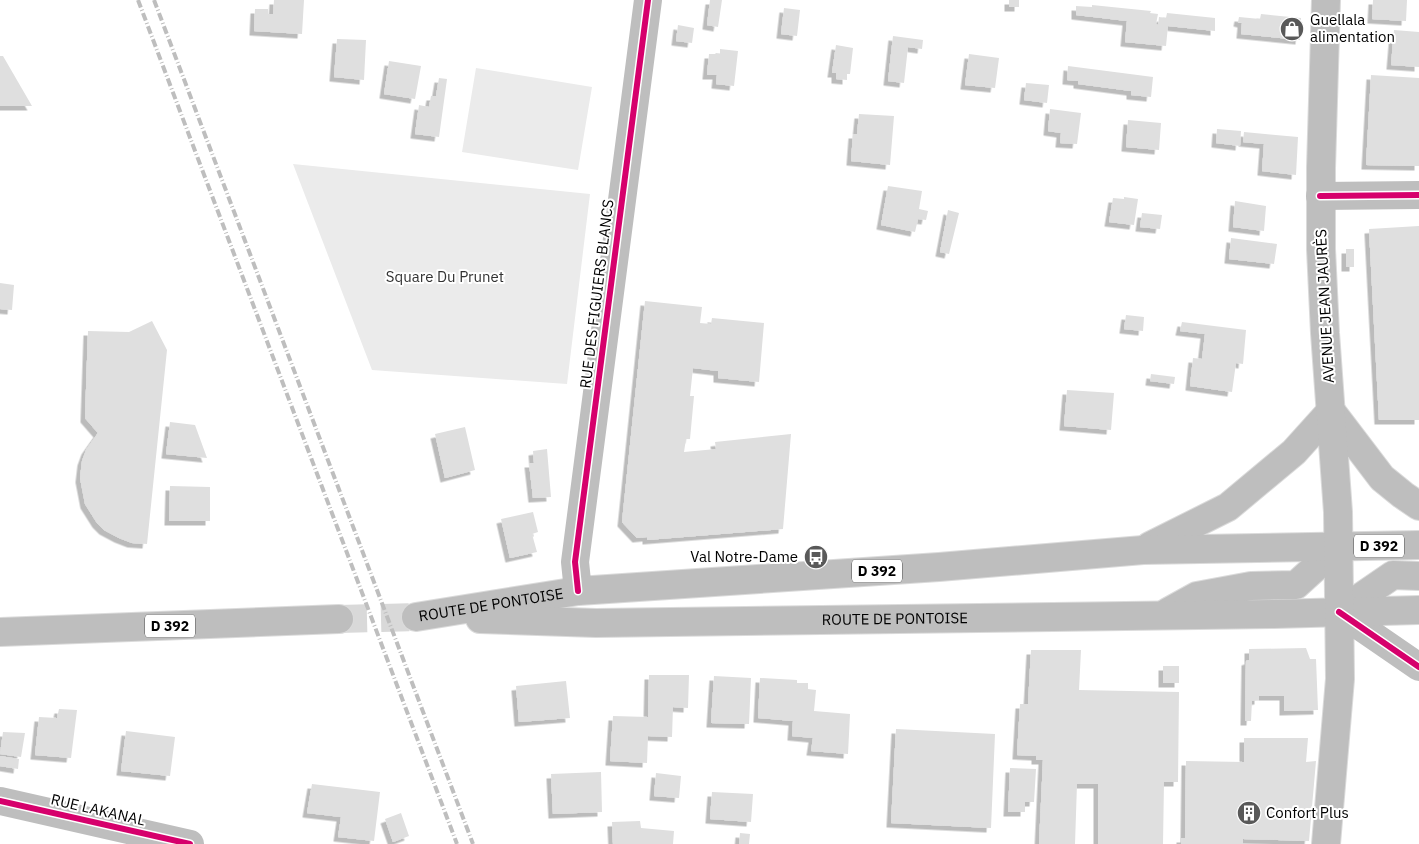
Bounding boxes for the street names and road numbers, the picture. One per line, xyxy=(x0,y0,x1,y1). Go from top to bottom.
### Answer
street label: RUE DES FIGUIERS BLANCS xyxy=(575,198,618,390)
street label: AVENUE JEAN JAURÈS xyxy=(1311,228,1338,384)
road number: D 392 xyxy=(1354,534,1404,558)
road number: D 392 xyxy=(852,560,902,582)
street label: ROUTE DE PONTOISE xyxy=(417,583,565,625)
street label: ROUTE DE PONTOISE xyxy=(822,608,968,629)
road number: D 392 xyxy=(145,614,195,638)
street label: RUE LAKANAL xyxy=(49,789,148,830)

